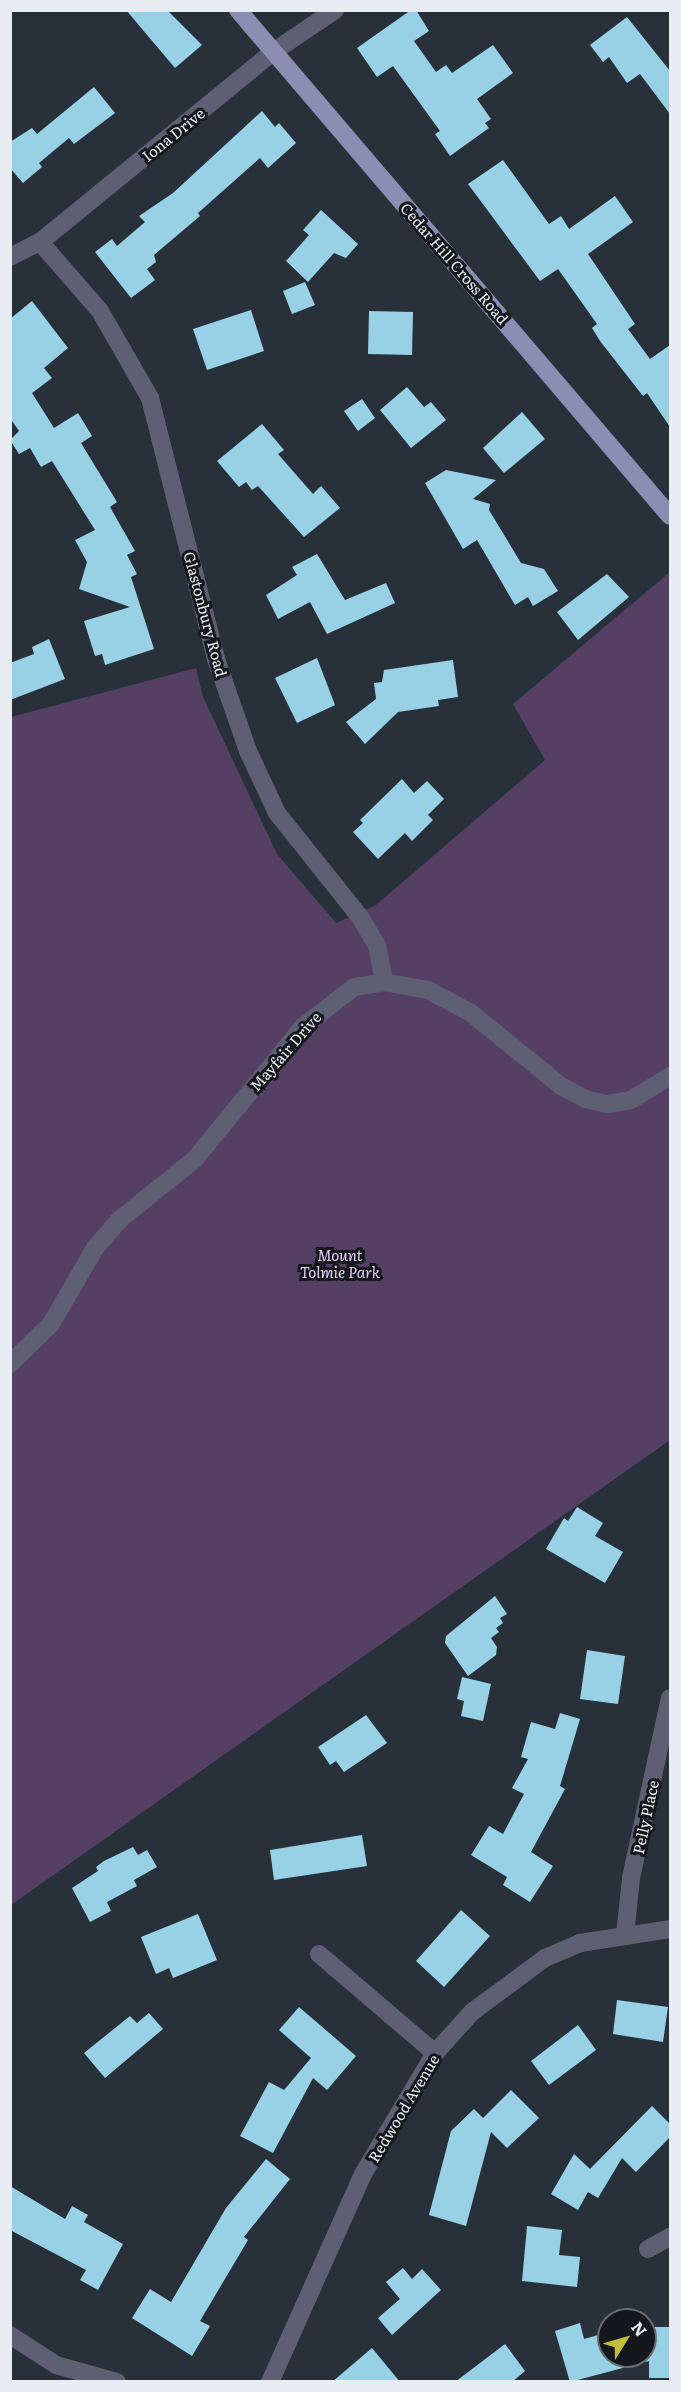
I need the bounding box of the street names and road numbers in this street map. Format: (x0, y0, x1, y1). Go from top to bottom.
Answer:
street label: Iona Drive (138, 103, 208, 165)
street label: Cedar Hill Cross Road (397, 199, 513, 327)
street label: Glastonbury Road (181, 550, 231, 678)
street label: Mayfair Drive (246, 1008, 324, 1094)
street label: Pelly Place (628, 1778, 662, 1856)
street label: Redwood Avenue (364, 2051, 442, 2165)

